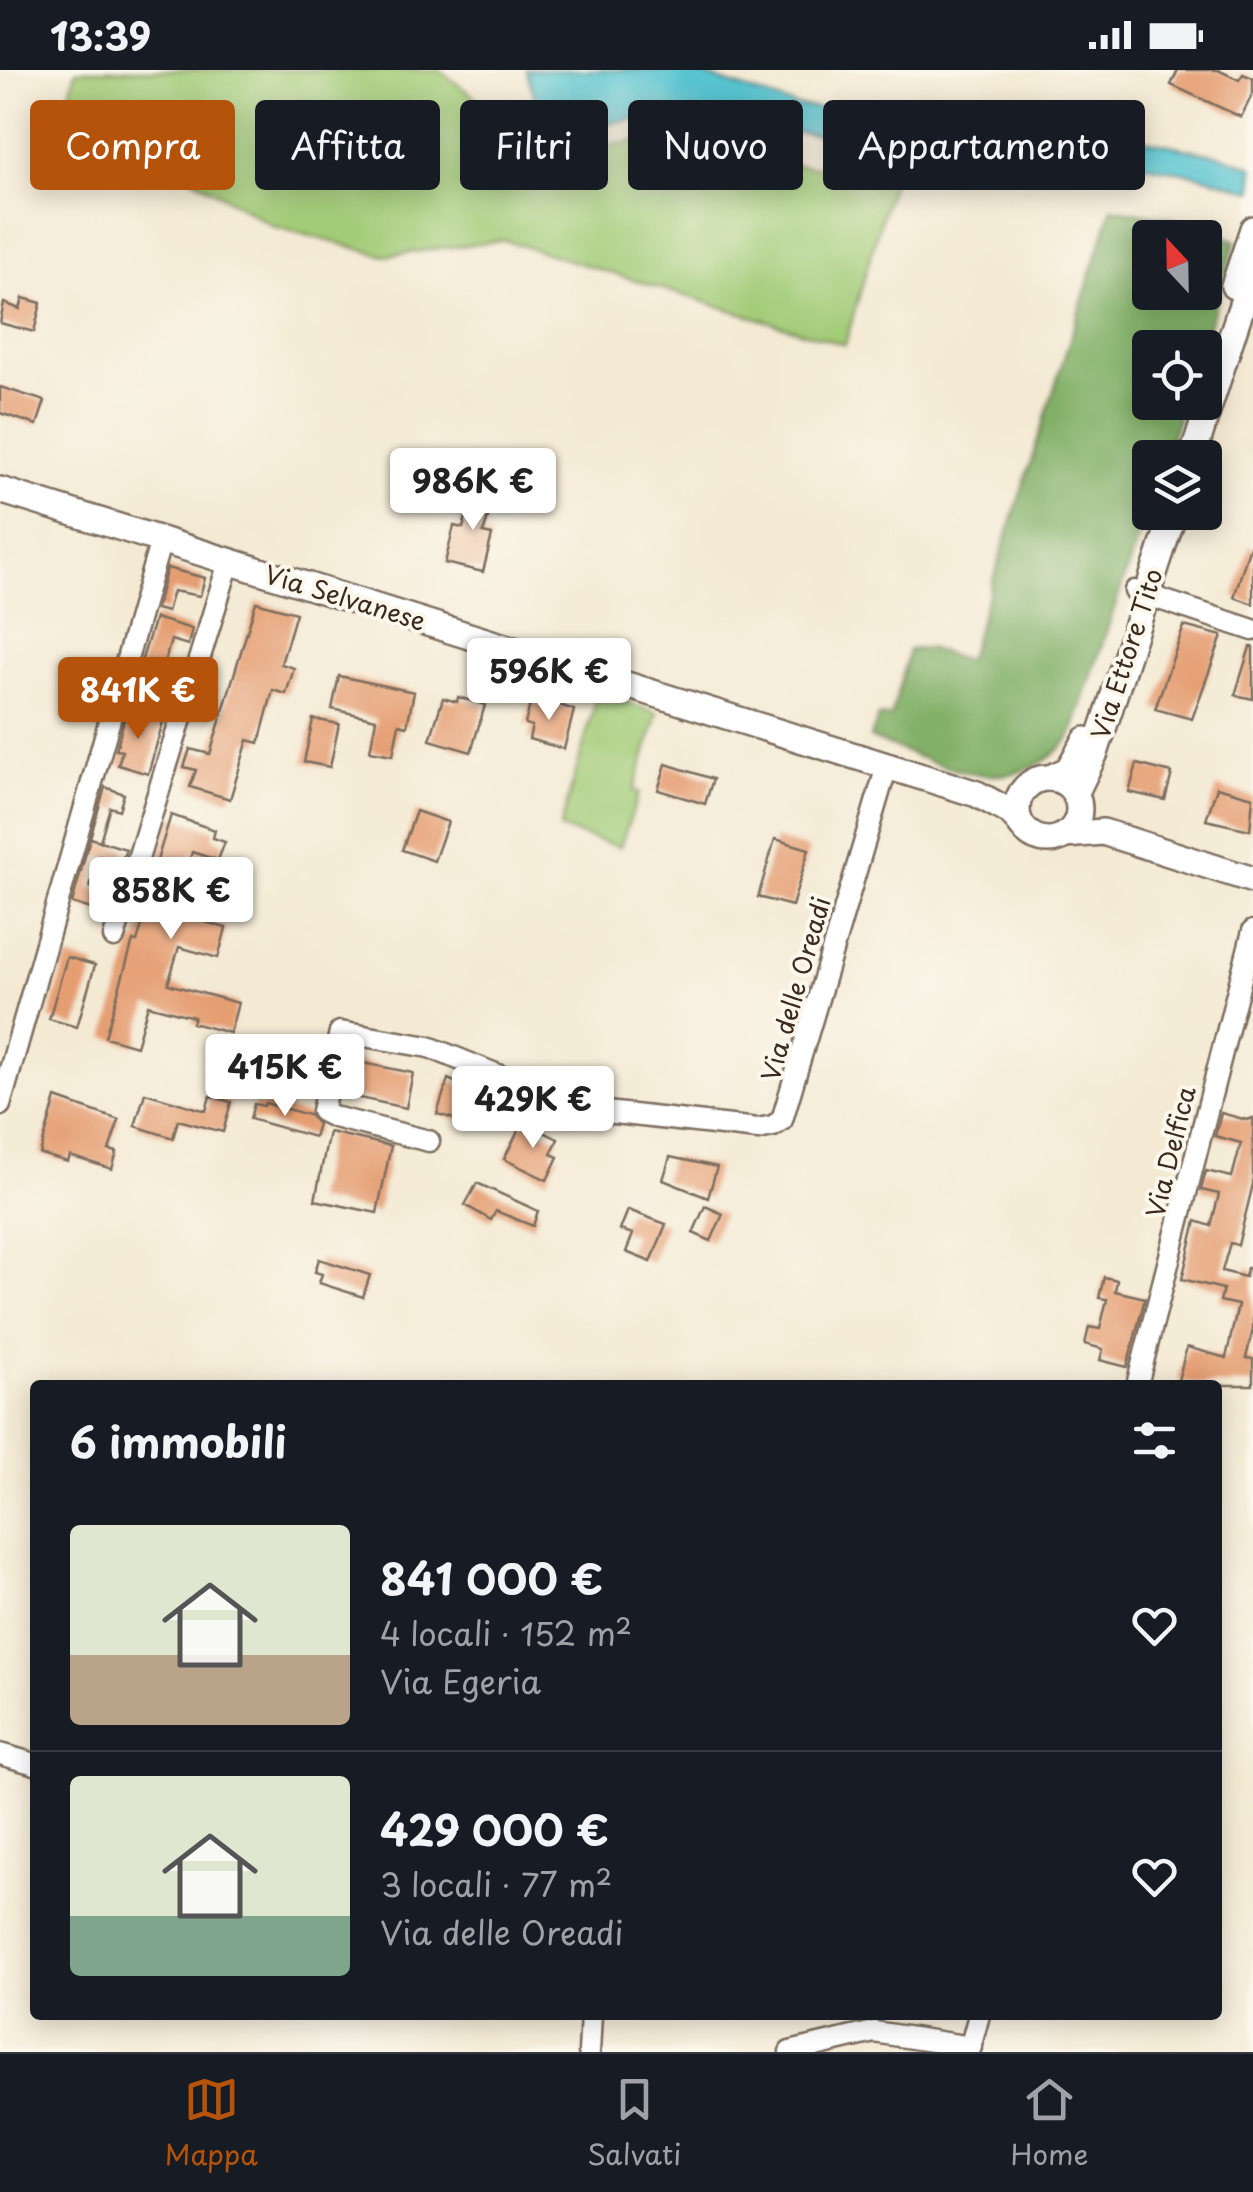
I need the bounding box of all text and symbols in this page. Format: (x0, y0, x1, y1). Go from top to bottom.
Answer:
text: 13:39 (50, 7, 151, 64)
chip: Compra (30, 100, 235, 190)
chip: Affitta (255, 100, 440, 190)
chip: Filtri (460, 100, 608, 190)
chip: Nuovo (628, 100, 803, 190)
chip: Appartamento (823, 100, 1145, 190)
north arrow (1132, 220, 1222, 310)
map controls (1132, 220, 1222, 530)
button: locate (1132, 330, 1222, 420)
button: layers (1132, 440, 1222, 530)
pin: 986K € (392, 448, 554, 533)
text: 986K € (412, 456, 534, 504)
street label: Via Selvanese (260, 555, 430, 640)
street label: Via Ettore Tito (1081, 563, 1172, 744)
pin: 596K € (468, 638, 630, 723)
text: 596K € (489, 646, 609, 694)
pin: 841K € (57, 657, 219, 742)
text: 841K € (80, 665, 196, 713)
pin: 858K € (90, 857, 252, 942)
text: 858K € (111, 865, 231, 913)
street label: Via delle Oreadi (751, 892, 840, 1085)
pin: 415K € (204, 1034, 366, 1119)
text: 415K € (227, 1042, 343, 1090)
pin: 429K € (452, 1066, 614, 1151)
text: 429K € (474, 1074, 592, 1122)
street label: Via Delfica (1135, 1082, 1205, 1221)
text: 6 immobili (70, 1409, 286, 1472)
icon: filters (1127, 1413, 1182, 1468)
text: 841 000 € (380, 1546, 603, 1609)
icon: home (150, 1565, 270, 1685)
icon: heart (1127, 1598, 1182, 1653)
text: 4 locali · 152 m² (380, 1609, 632, 1657)
text: Via Egeria (380, 1657, 541, 1705)
text: 429 000 € (380, 1797, 609, 1860)
icon: home (150, 1816, 270, 1936)
icon: heart (1127, 1849, 1182, 1904)
text: 3 locali · 77 m² (380, 1860, 612, 1908)
text: Via delle Oreadi (380, 1908, 624, 1956)
tab: Mappa (165, 2072, 258, 2175)
tab: Salvati (587, 2072, 681, 2175)
tab: Home (1011, 2072, 1088, 2175)

